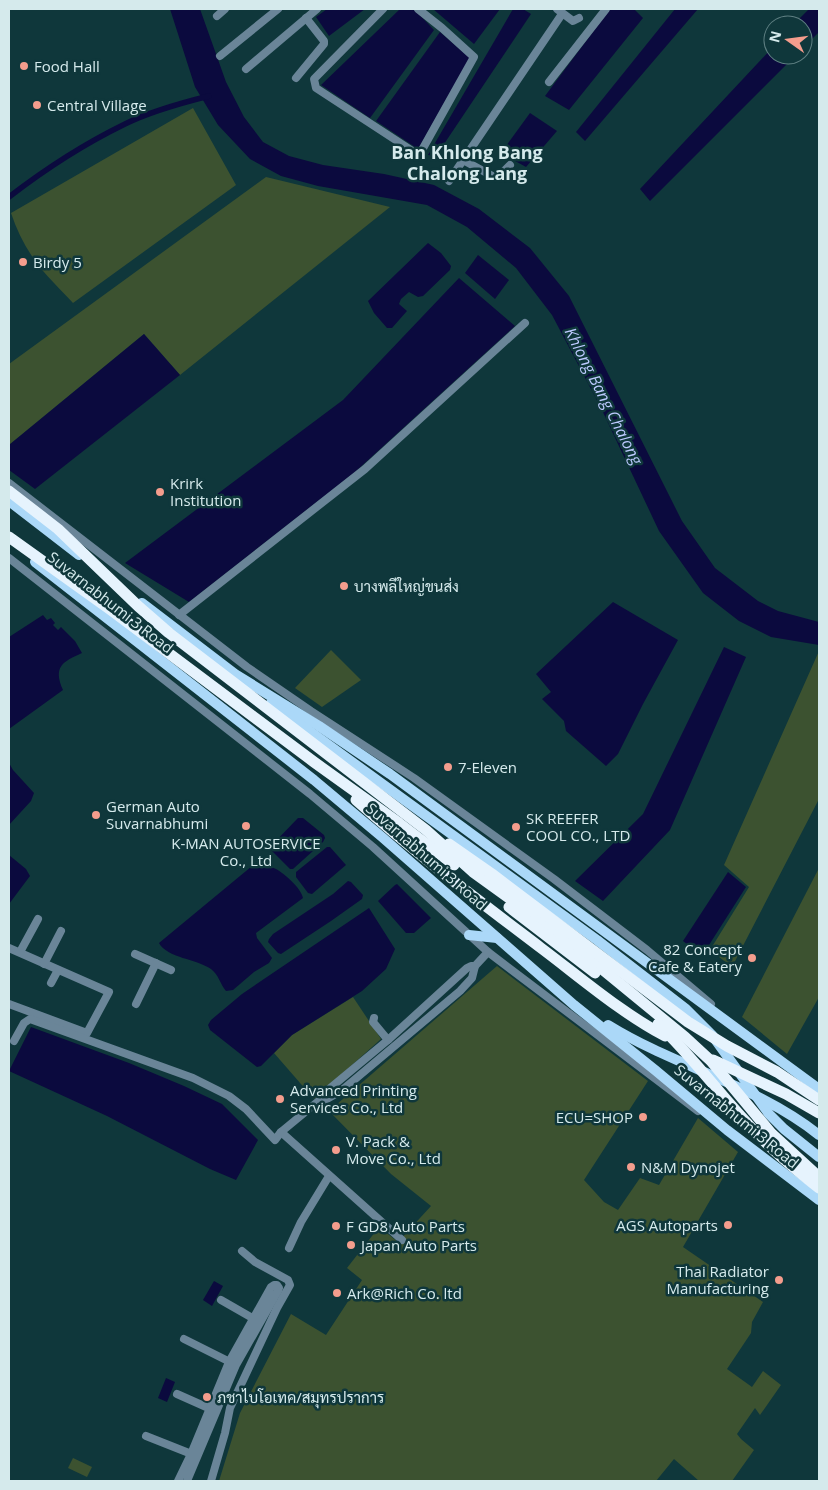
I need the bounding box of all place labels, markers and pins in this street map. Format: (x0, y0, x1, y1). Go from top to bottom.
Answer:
place label: Food Hall (34, 56, 100, 76)
marker: Food Hall (18, 60, 30, 72)
place label: Central Village (47, 95, 147, 115)
marker: Central Village (31, 99, 43, 111)
place label: Birdy 5 (33, 252, 82, 272)
marker: Birdy 5 (17, 256, 29, 268)
place label: Krirk Institution (170, 473, 242, 510)
marker: Krirk Institution (154, 486, 166, 498)
place label: บางพลีใหญ่ขนส่ง (354, 576, 459, 596)
marker: บางพลีใหญ่ขนส่ง (338, 580, 350, 592)
place label: 7-Eleven (458, 757, 517, 777)
marker: 7-Eleven (442, 761, 454, 773)
place label: German Auto Suvarnabhumi (106, 796, 208, 833)
place label: SK REEFER COOL CO., LTD (526, 808, 630, 845)
marker: German Auto Suvarnabhumi (90, 809, 102, 821)
marker: K-MAN AUTOSERVICE Co., Ltd (240, 820, 252, 832)
marker: SK REEFER COOL CO., LTD (510, 821, 522, 833)
place label: K-MAN AUTOSERVICE Co., Ltd (171, 833, 321, 870)
place label: 82 Concept Cafe & Eatery (648, 939, 742, 976)
marker: 82 Concept Cafe & Eatery (746, 952, 758, 964)
place label: Advanced Printing Services Co., Ltd (290, 1080, 417, 1117)
marker: Advanced Printing Services Co., Ltd (274, 1093, 286, 1105)
place label: ECU=SHOP (556, 1107, 633, 1127)
marker: ECU=SHOP (637, 1111, 649, 1123)
place label: V. Pack & Move Co., Ltd (346, 1131, 441, 1168)
marker: V. Pack & Move Co., Ltd (330, 1144, 342, 1156)
place label: N&M Dynojet (641, 1157, 735, 1177)
marker: N&M Dynojet (625, 1161, 637, 1173)
place label: AGS Autoparts (616, 1215, 718, 1235)
place label: F GD8 Auto Parts (346, 1216, 465, 1236)
marker: AGS Autoparts (722, 1219, 734, 1231)
marker: F GD8 Auto Parts (330, 1220, 342, 1232)
place label: Japan Auto Parts (359, 1235, 477, 1255)
marker: Japan Auto Parts (345, 1239, 357, 1251)
place label: Thai Radiator Manufacturing (666, 1261, 769, 1298)
marker: Thai Radiator Manufacturing (773, 1274, 785, 1286)
place label: Ark@Rich Co. ltd (347, 1283, 462, 1303)
marker: Ark@Rich Co. ltd (331, 1287, 343, 1299)
place label: ภชาไบโอเทค/สมุทรปราการ (217, 1387, 384, 1409)
marker: ภชาไบโอเทค/สมุทรปราการ (201, 1391, 213, 1403)

